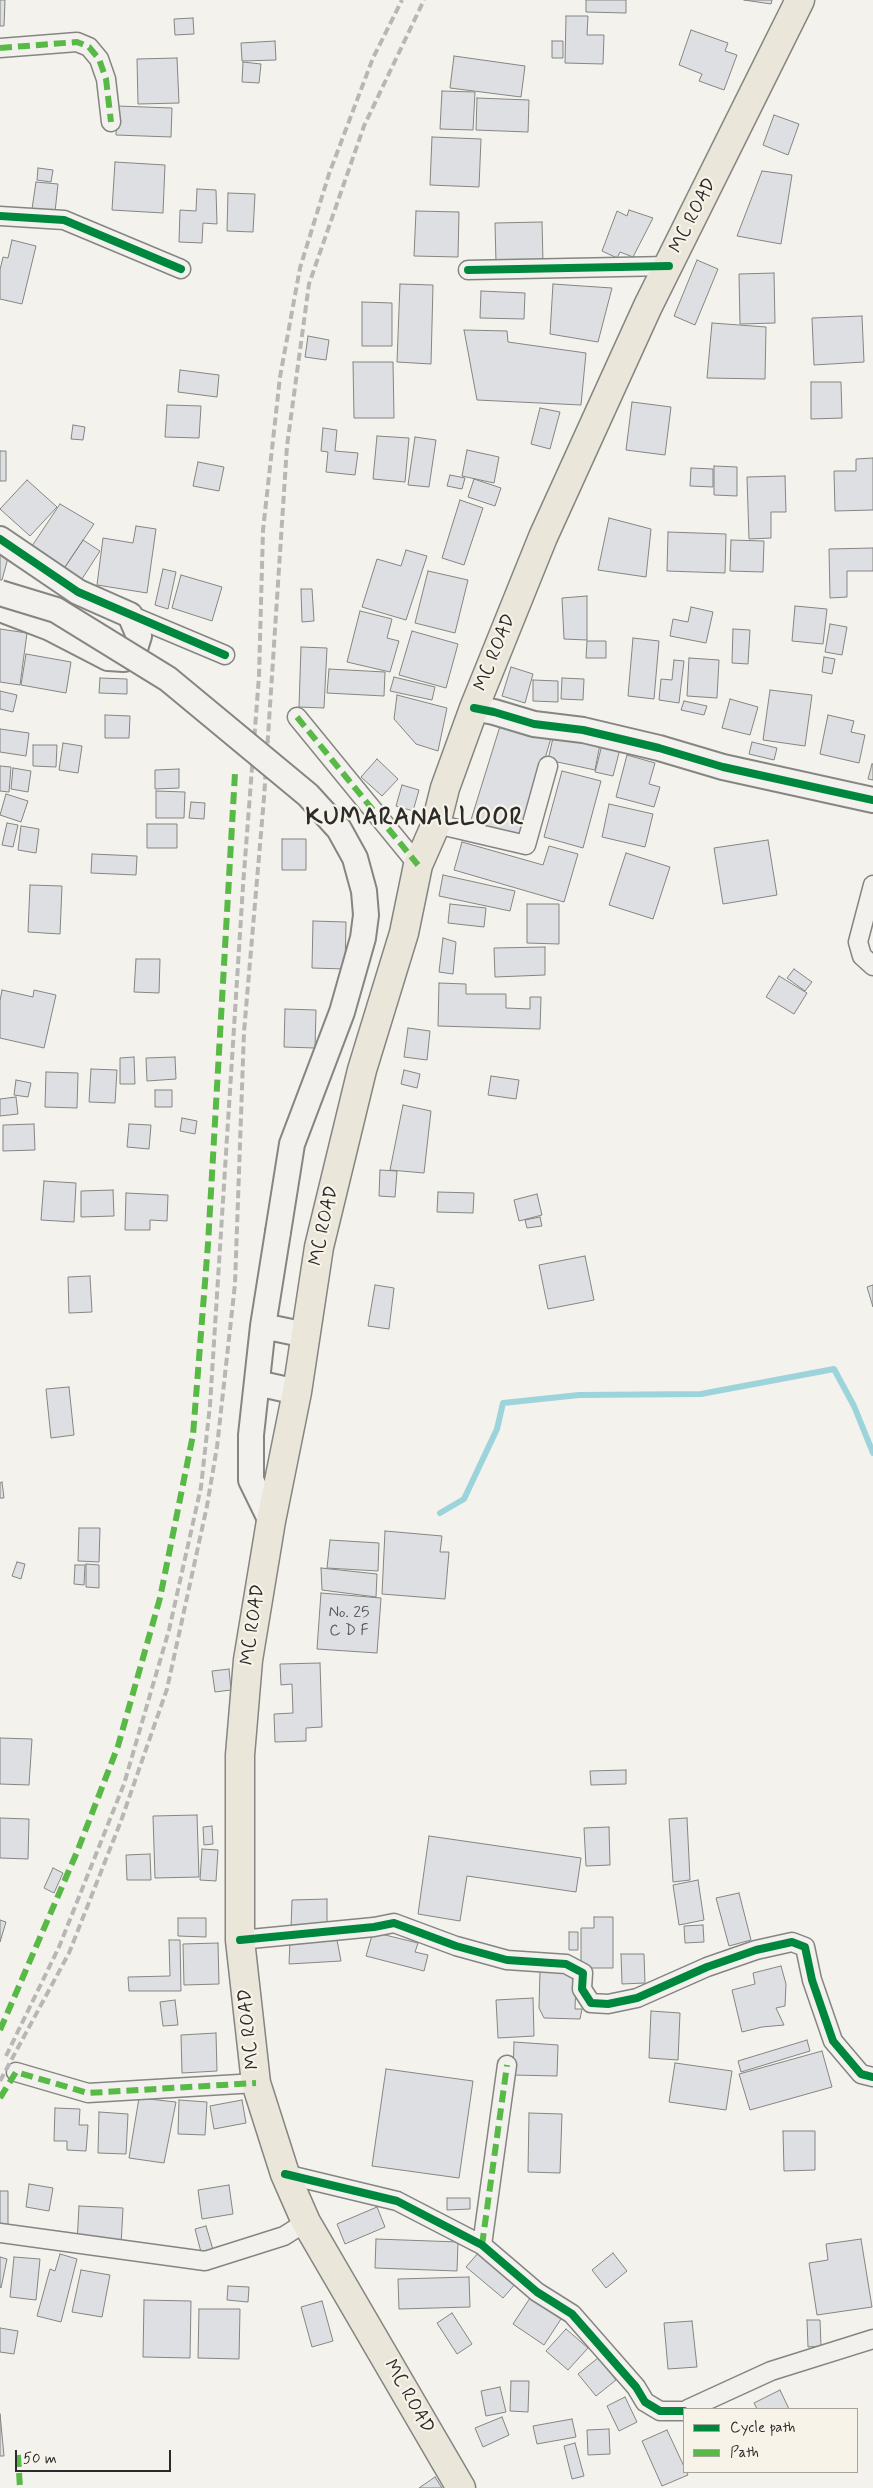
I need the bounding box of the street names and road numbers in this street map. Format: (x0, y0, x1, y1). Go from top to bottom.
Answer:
street label: MC ROAD (665, 175, 723, 257)
street label: MC ROAD (470, 611, 522, 695)
street label: MC ROAD (305, 1184, 345, 1268)
street label: MC ROAD (237, 1583, 271, 1667)
street label: MC ROAD (234, 1987, 266, 2071)
street label: MC ROAD (378, 2356, 438, 2438)

